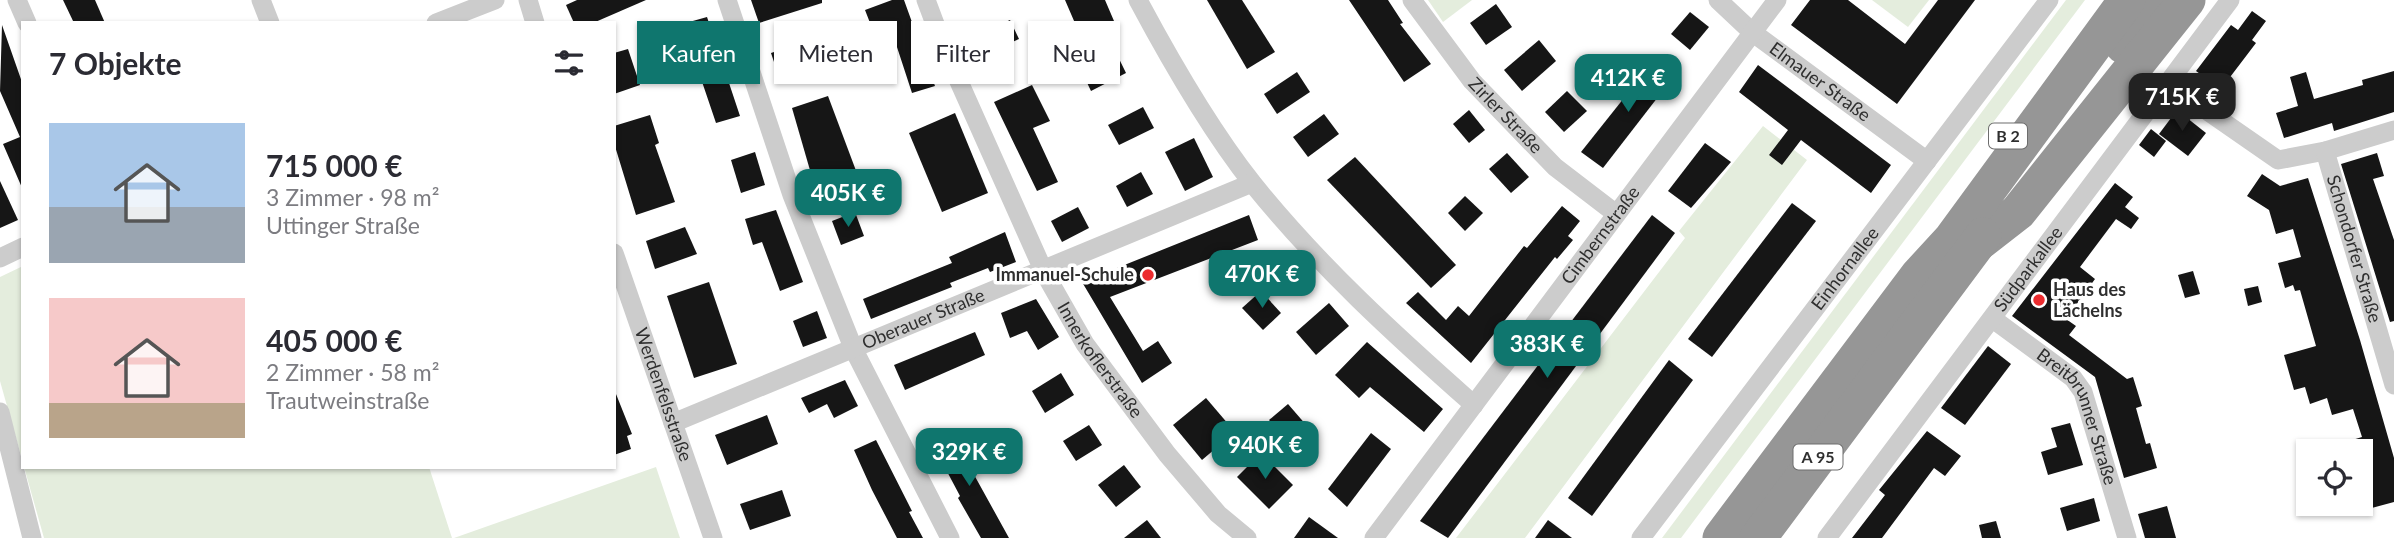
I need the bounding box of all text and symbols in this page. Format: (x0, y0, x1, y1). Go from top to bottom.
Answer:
chip: Kaufen (637, 21, 760, 84)
chip: Mieten (774, 21, 897, 84)
chip: Filter (911, 21, 1014, 84)
chip: Neu (1028, 21, 1120, 84)
street label: Elmauer Straße (1766, 37, 1875, 126)
icon: filters (550, 44, 588, 82)
text: 7 Objekte (49, 45, 181, 81)
pin: 412K € (1571, 54, 1685, 114)
text: 412K € (1591, 63, 1665, 91)
street label: Zirler Straße (1464, 72, 1548, 158)
pin: 715K € (2125, 74, 2239, 133)
text: 715K € (2145, 82, 2219, 110)
road number: B 2 (1989, 124, 2027, 148)
text: 715 000 € (266, 147, 402, 183)
icon: home (105, 151, 189, 235)
pin: 405K € (791, 170, 905, 229)
street label: Schondorfer Straße (2323, 172, 2387, 325)
text: 405K € (811, 178, 885, 206)
street label: Cimbernstraße (1556, 181, 1644, 288)
text: 3 Zimmer · 98 m² (266, 183, 439, 211)
text: Uttinger Straße (266, 211, 420, 239)
street label: Südparkallee (1989, 221, 2067, 315)
street label: Einhornallee (1806, 222, 1883, 314)
pin: 470K € (1205, 250, 1319, 310)
text: 470K € (1225, 259, 1299, 287)
place label: Immanuel-Schule (995, 263, 1134, 285)
marker: Immanuel-Schule (1140, 267, 1156, 283)
place label: Haus des Lächelns (2053, 278, 2126, 321)
street label: Oberauer Straße (858, 283, 988, 354)
marker: Haus des Lächelns (2031, 292, 2047, 308)
street label: Innerkoflerstraße (1053, 298, 1148, 422)
pin: 383K € (1490, 320, 1604, 380)
text: 405 000 € (266, 322, 402, 358)
street label: Werdenfelsstraße (631, 325, 698, 464)
icon: home (105, 326, 189, 410)
text: 383K € (1510, 329, 1584, 357)
street label: Breitbrunner Straße (2033, 343, 2122, 487)
text: 2 Zimmer · 58 m² (266, 358, 439, 386)
text: Trautweinstraße (266, 386, 429, 414)
pin: 940K € (1208, 421, 1322, 481)
pin: 329K € (912, 428, 1026, 488)
text: 940K € (1228, 430, 1302, 458)
text: 329K € (932, 437, 1006, 465)
map controls (2296, 439, 2373, 516)
button: locate (2296, 439, 2373, 516)
road number: A 95 (1794, 445, 1842, 470)

